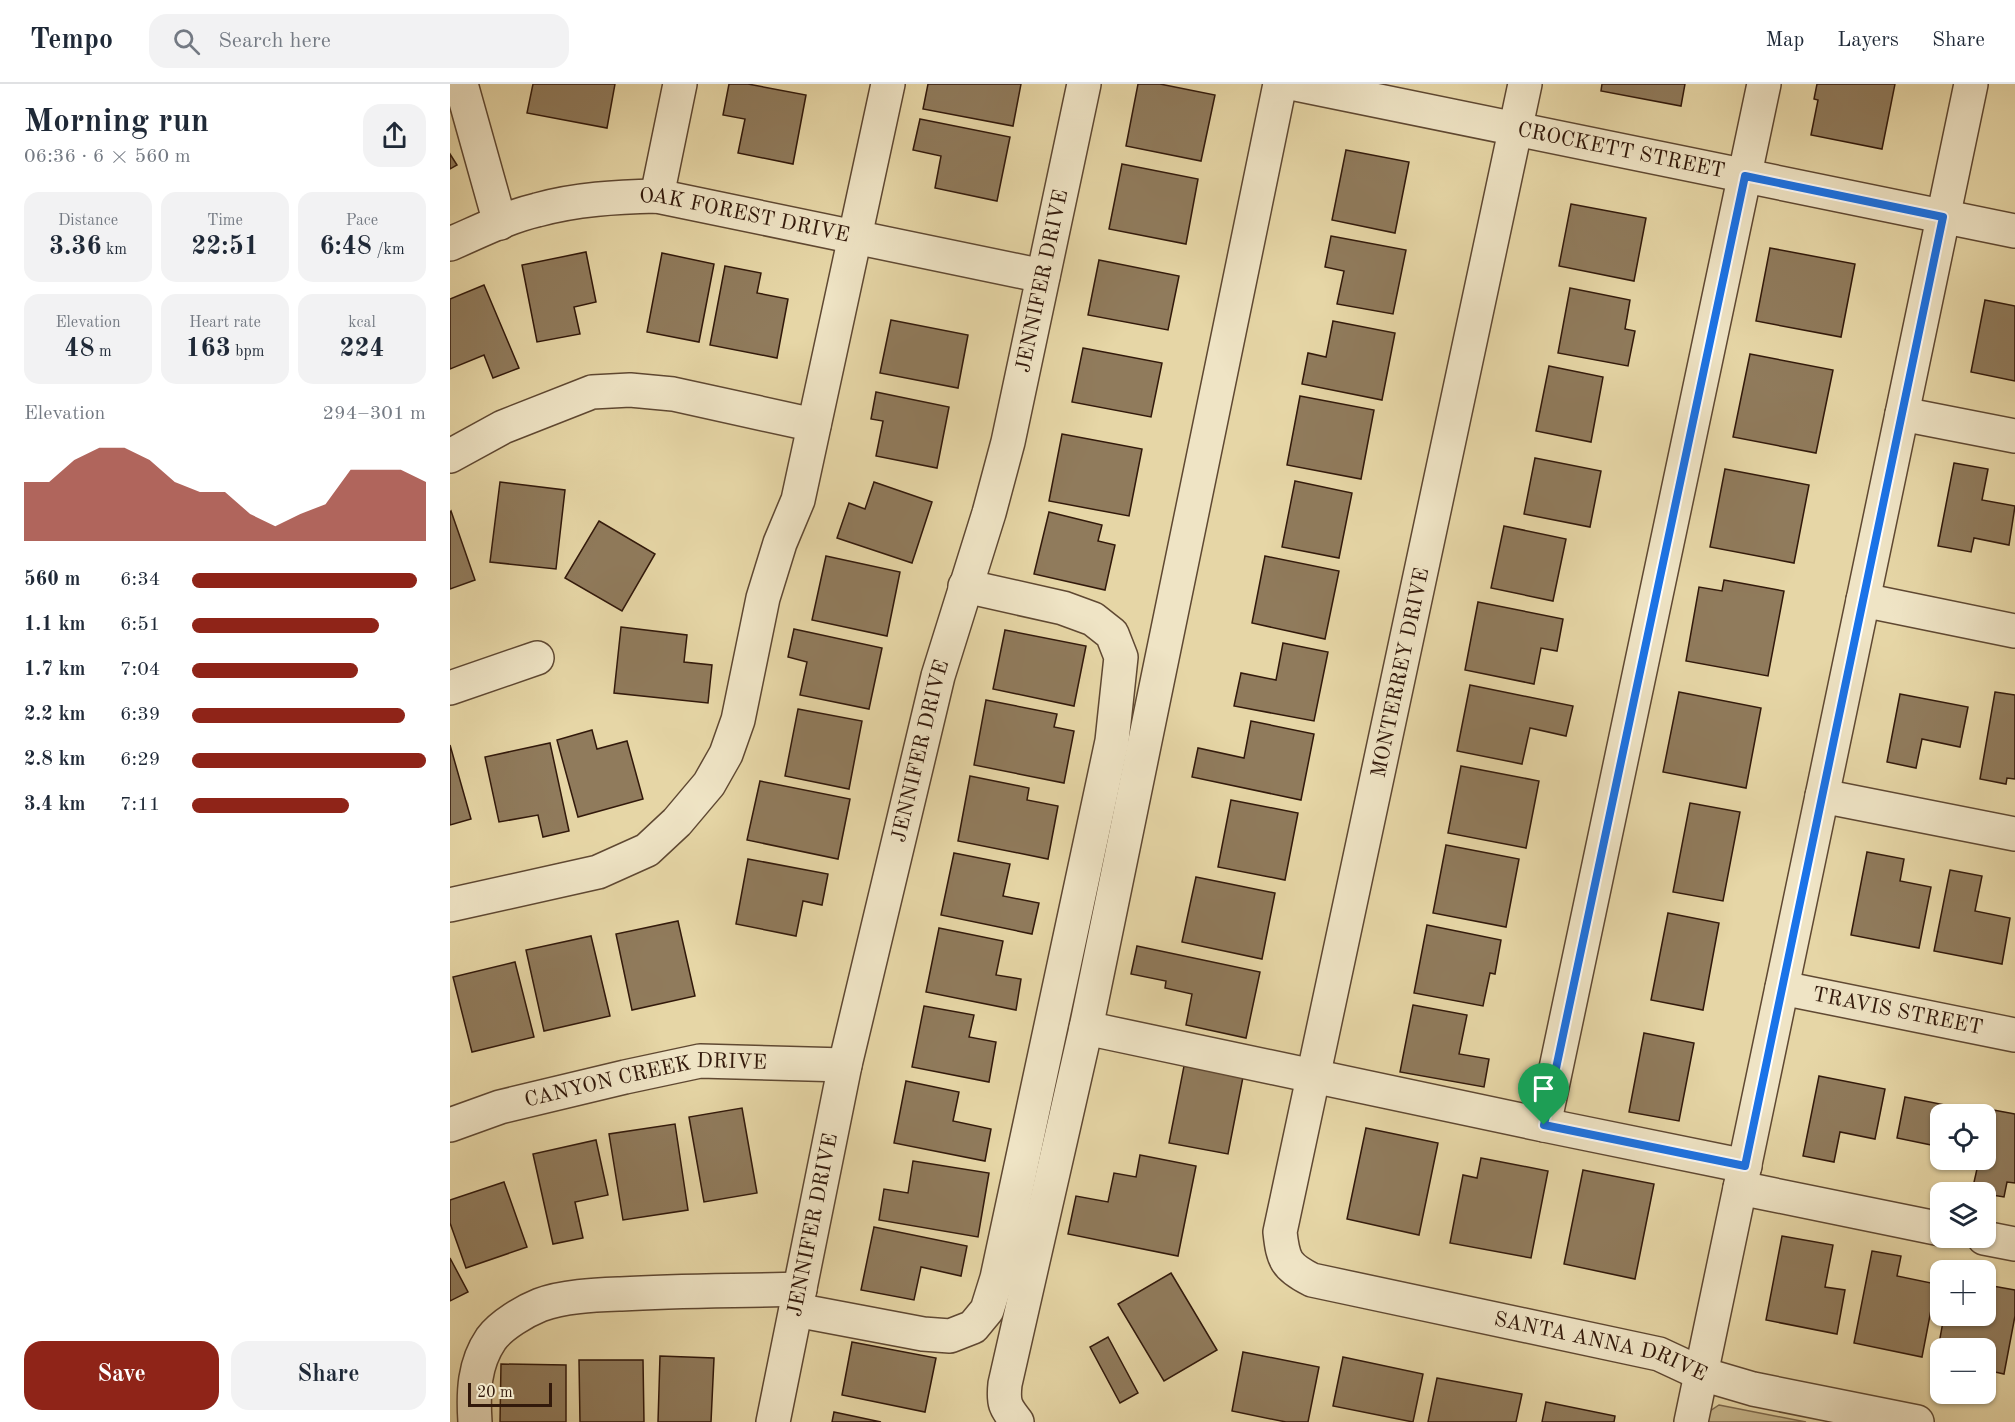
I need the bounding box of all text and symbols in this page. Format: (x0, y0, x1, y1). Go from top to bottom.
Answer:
search box (149, 14, 569, 68)
icon: search (170, 25, 203, 58)
text: Tempo (30, 27, 113, 55)
text: Search here (218, 30, 331, 52)
text: Map (1765, 30, 1804, 51)
text: Layers (1837, 30, 1899, 51)
text: Share (1932, 30, 1985, 51)
button: share (363, 104, 426, 167)
text: Morning run (24, 106, 209, 139)
street label: CROCKETT STREET (1516, 119, 1727, 182)
text: 06:36 · 6 × 560 m (24, 147, 191, 167)
street label: OAK FOREST DRIVE (639, 185, 851, 246)
street label: JENNIFER DRIVE (1013, 188, 1072, 374)
text: Distance (58, 213, 118, 229)
text: Time (207, 213, 243, 229)
text: Pace (346, 213, 378, 229)
text: 3.36 (49, 234, 102, 260)
text: 22:51 (191, 234, 259, 260)
text: 6:48 (319, 234, 372, 260)
text: km (102, 242, 127, 258)
text: /km (372, 242, 405, 258)
text: Elevation (55, 315, 121, 331)
text: Heart rate (189, 315, 261, 331)
text: kcal (348, 315, 376, 331)
text: 48 (64, 336, 94, 362)
text: 163 (186, 336, 231, 362)
text: 224 (339, 336, 385, 362)
text: m (94, 344, 112, 360)
text: bpm (231, 344, 264, 360)
text: Elevation (24, 404, 105, 424)
text: 294–301 m (323, 404, 426, 424)
street label: MONTERREY DRIVE (1368, 566, 1434, 780)
text: 560 m (24, 570, 80, 590)
text: 6:34 (120, 570, 160, 590)
text: 1.1 km (24, 615, 86, 635)
text: 6:51 (120, 615, 160, 635)
street label: JENNIFER DRIVE (888, 657, 953, 844)
text: 1.7 km (24, 660, 86, 680)
text: 7:04 (120, 660, 160, 680)
text: 2.2 km (24, 705, 86, 725)
text: 6:39 (120, 705, 160, 725)
text: 2.8 km (24, 750, 86, 770)
text: 6:29 (120, 750, 160, 770)
text: 3.4 km (24, 795, 86, 815)
text: 7:11 (120, 795, 160, 815)
street label: TRAVIS STREET (1811, 984, 1985, 1039)
street label: CANYON CREEK DRIVE (522, 1050, 767, 1111)
pin (1518, 1063, 1569, 1125)
icon: arrive (1527, 1072, 1560, 1105)
map controls (1930, 1104, 1996, 1404)
button: locate (1930, 1104, 1996, 1170)
street label: JENNIFER DRIVE (784, 1131, 841, 1318)
button: layers (1930, 1182, 1996, 1248)
button: + (1930, 1260, 1996, 1326)
street label: SANTA ANNA DRIVE (1492, 1309, 1710, 1385)
button: − (1930, 1338, 1996, 1404)
button: Save (24, 1341, 219, 1410)
button: Share (231, 1341, 426, 1410)
scale bar (468, 1380, 552, 1408)
text: 20 m (477, 1385, 513, 1401)

